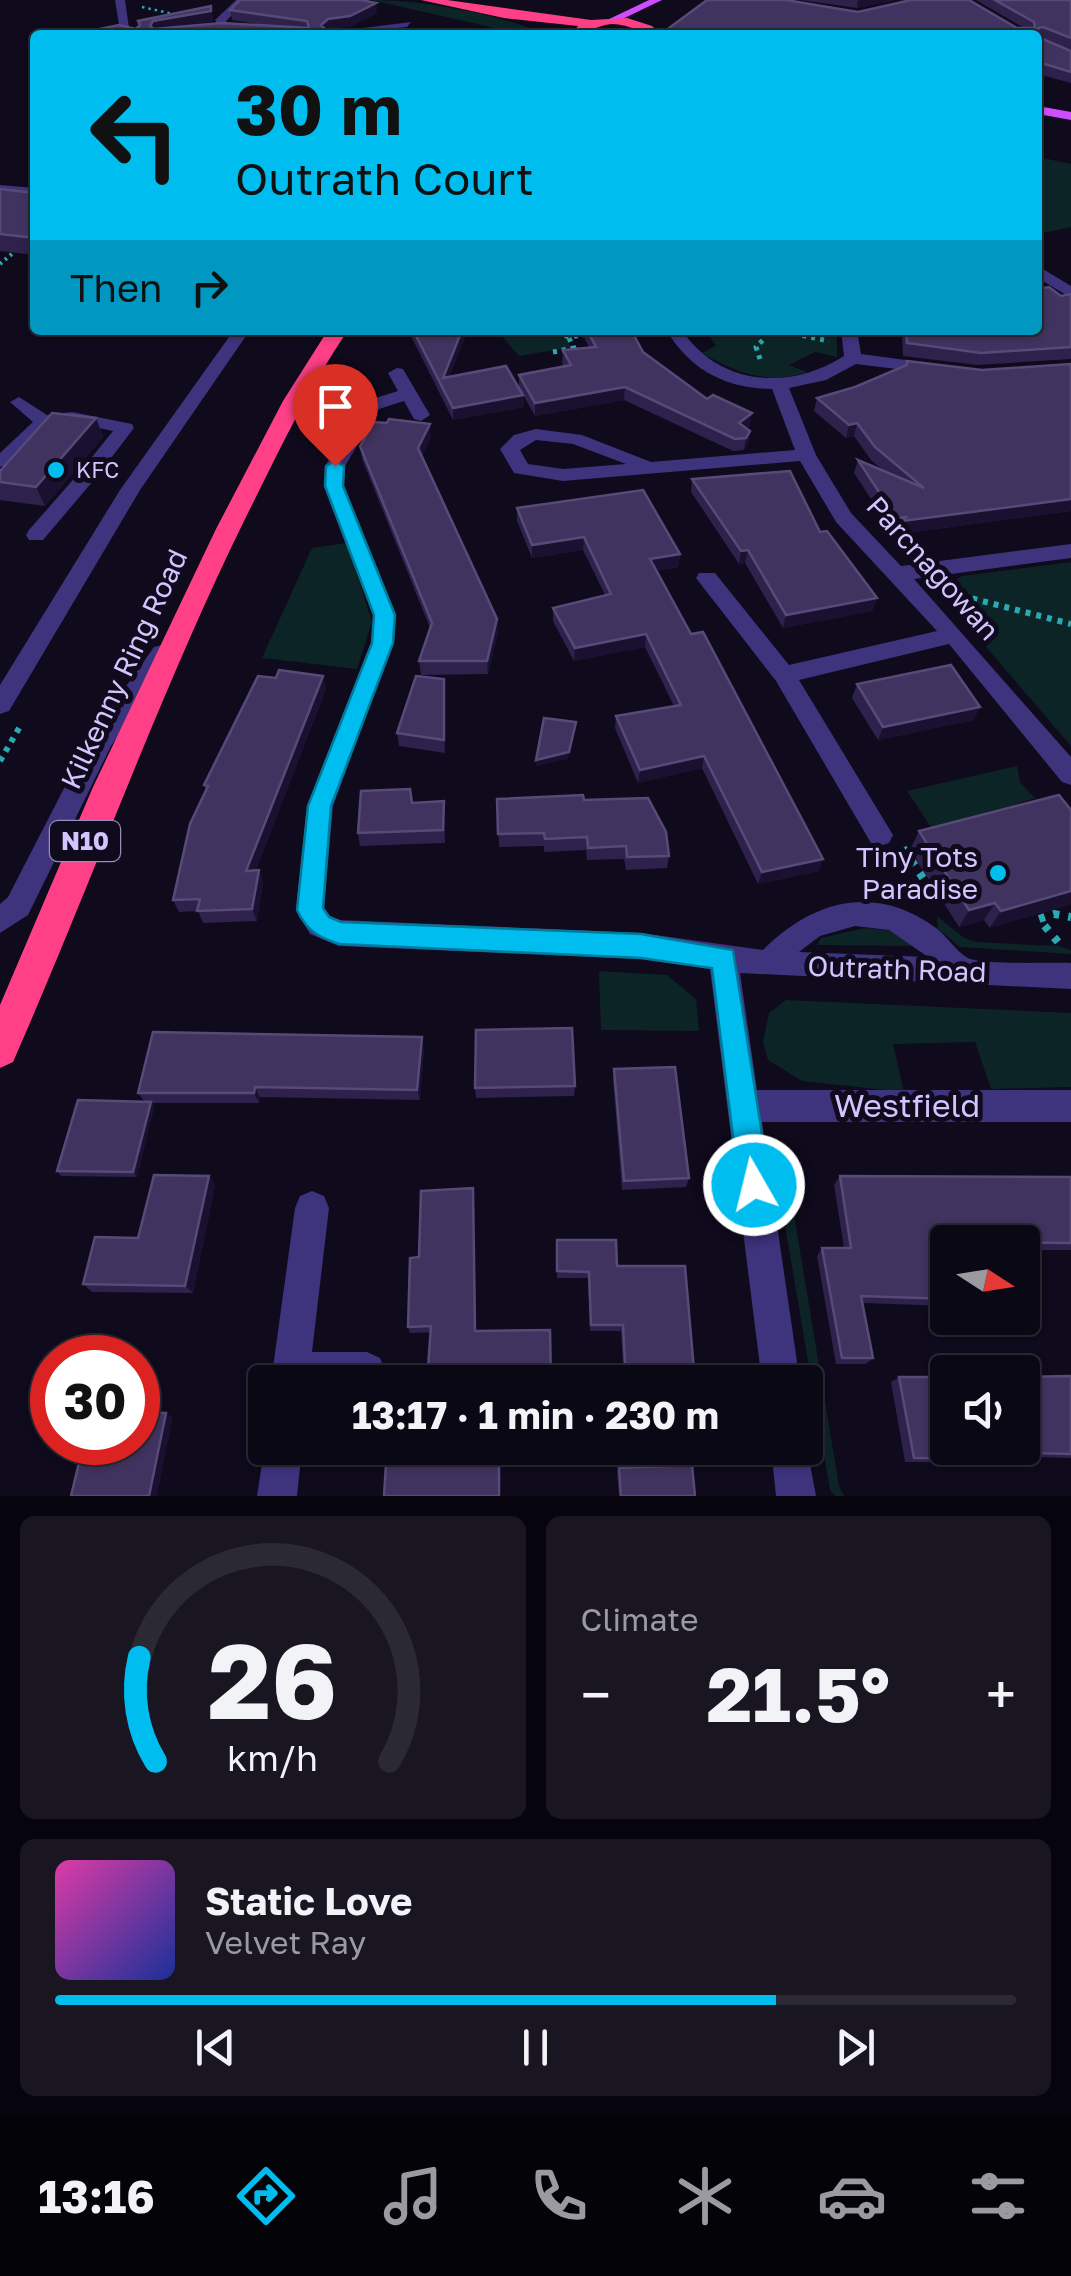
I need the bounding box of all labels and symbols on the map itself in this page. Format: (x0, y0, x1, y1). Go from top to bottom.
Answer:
pin (293, 364, 378, 467)
place label: KFC (76, 456, 119, 483)
marker: KFC (45, 459, 67, 481)
street label: Parcnagowan (860, 489, 1006, 646)
street label: Kilkenny Ring Road (54, 544, 194, 794)
road number: N10 (50, 821, 120, 861)
place label: Tiny Tots Paradise (856, 840, 978, 905)
marker: Tiny Tots Paradise (987, 862, 1009, 884)
street label: Outrath Road (807, 949, 987, 988)
street label: Westfield (834, 1086, 980, 1124)
position arrow (702, 1133, 806, 1237)
north arrow (930, 1225, 1040, 1335)
speed limit sign: 30 (30, 1335, 160, 1465)

